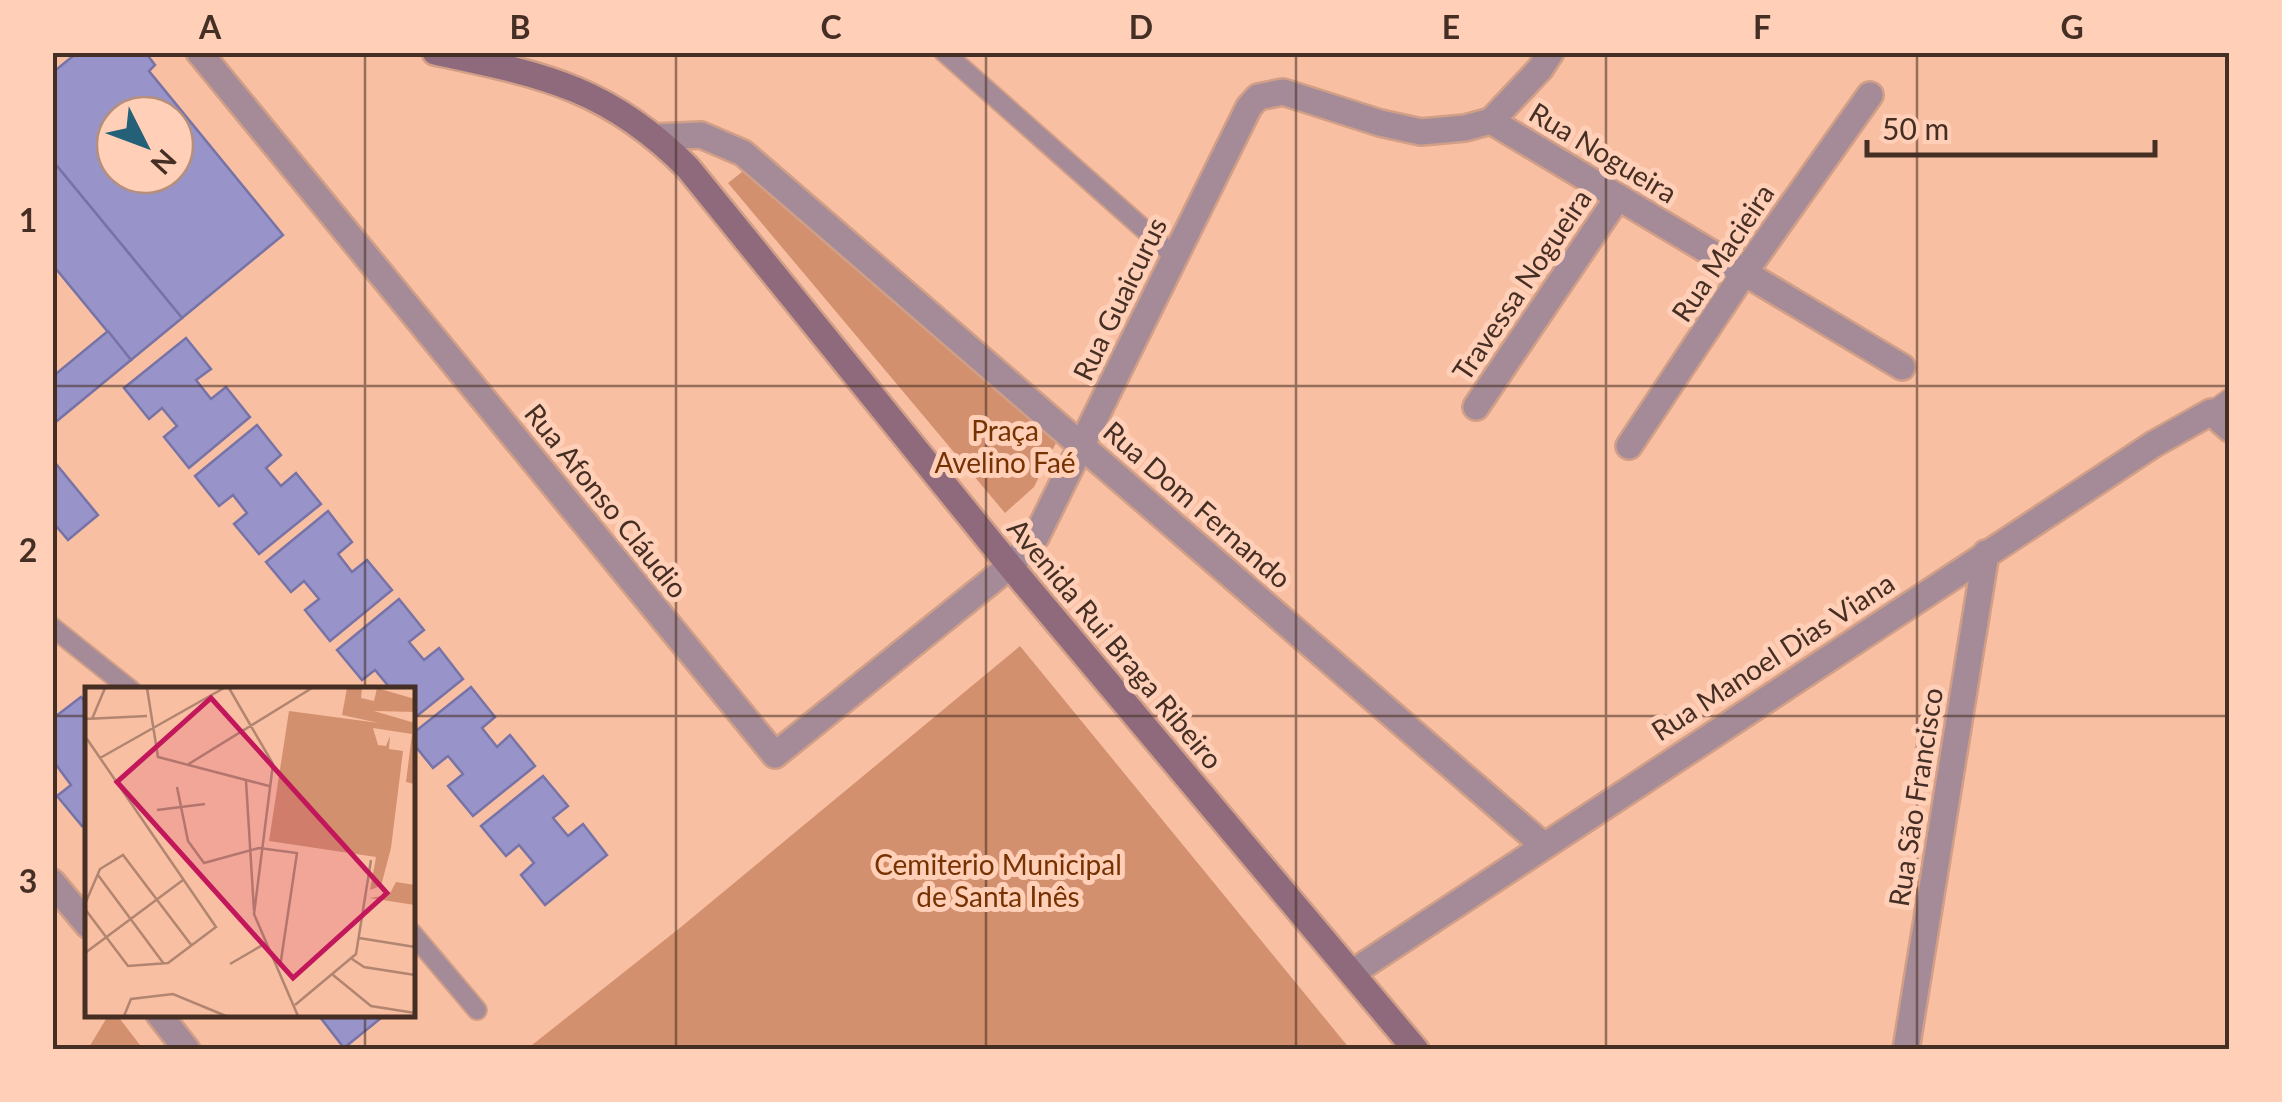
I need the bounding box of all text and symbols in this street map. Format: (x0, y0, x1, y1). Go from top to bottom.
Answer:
text: A (198, 7, 222, 46)
text: B (509, 7, 531, 46)
text: C (820, 7, 842, 46)
text: D (1129, 7, 1153, 46)
text: E (1442, 7, 1460, 46)
text: F (1753, 7, 1771, 46)
text: G (2060, 7, 2084, 46)
north arrow (95, 95, 195, 195)
street label: Rua Nogueira (1524, 95, 1683, 209)
scale bar (1867, 95, 2154, 157)
text: 50 m (1882, 110, 1949, 146)
text: N (144, 143, 184, 182)
street label: Rua Macieira (1664, 177, 1781, 328)
street label: Travessa Nogueira (1445, 182, 1598, 387)
text: 1 (19, 200, 37, 239)
street label: Rua Guaicurus (1065, 212, 1173, 386)
street label: Rua Afonso Cláudio (518, 396, 696, 604)
park label: Praça Avelino Faé (934, 413, 1076, 479)
street label: Rua Dom Fernando (1097, 414, 1298, 595)
street label: Avenida Rui Braga Ribeiro (1001, 511, 1230, 775)
text: 2 (19, 530, 37, 569)
street label: Rua Manoel Dias Viana (1645, 565, 1900, 747)
street label: Rua São Francisco (1881, 685, 1949, 909)
inset map (85, 687, 415, 1017)
park label: Cemiterio Municipal de Santa Inês (874, 847, 1122, 913)
text: 3 (19, 861, 37, 900)

